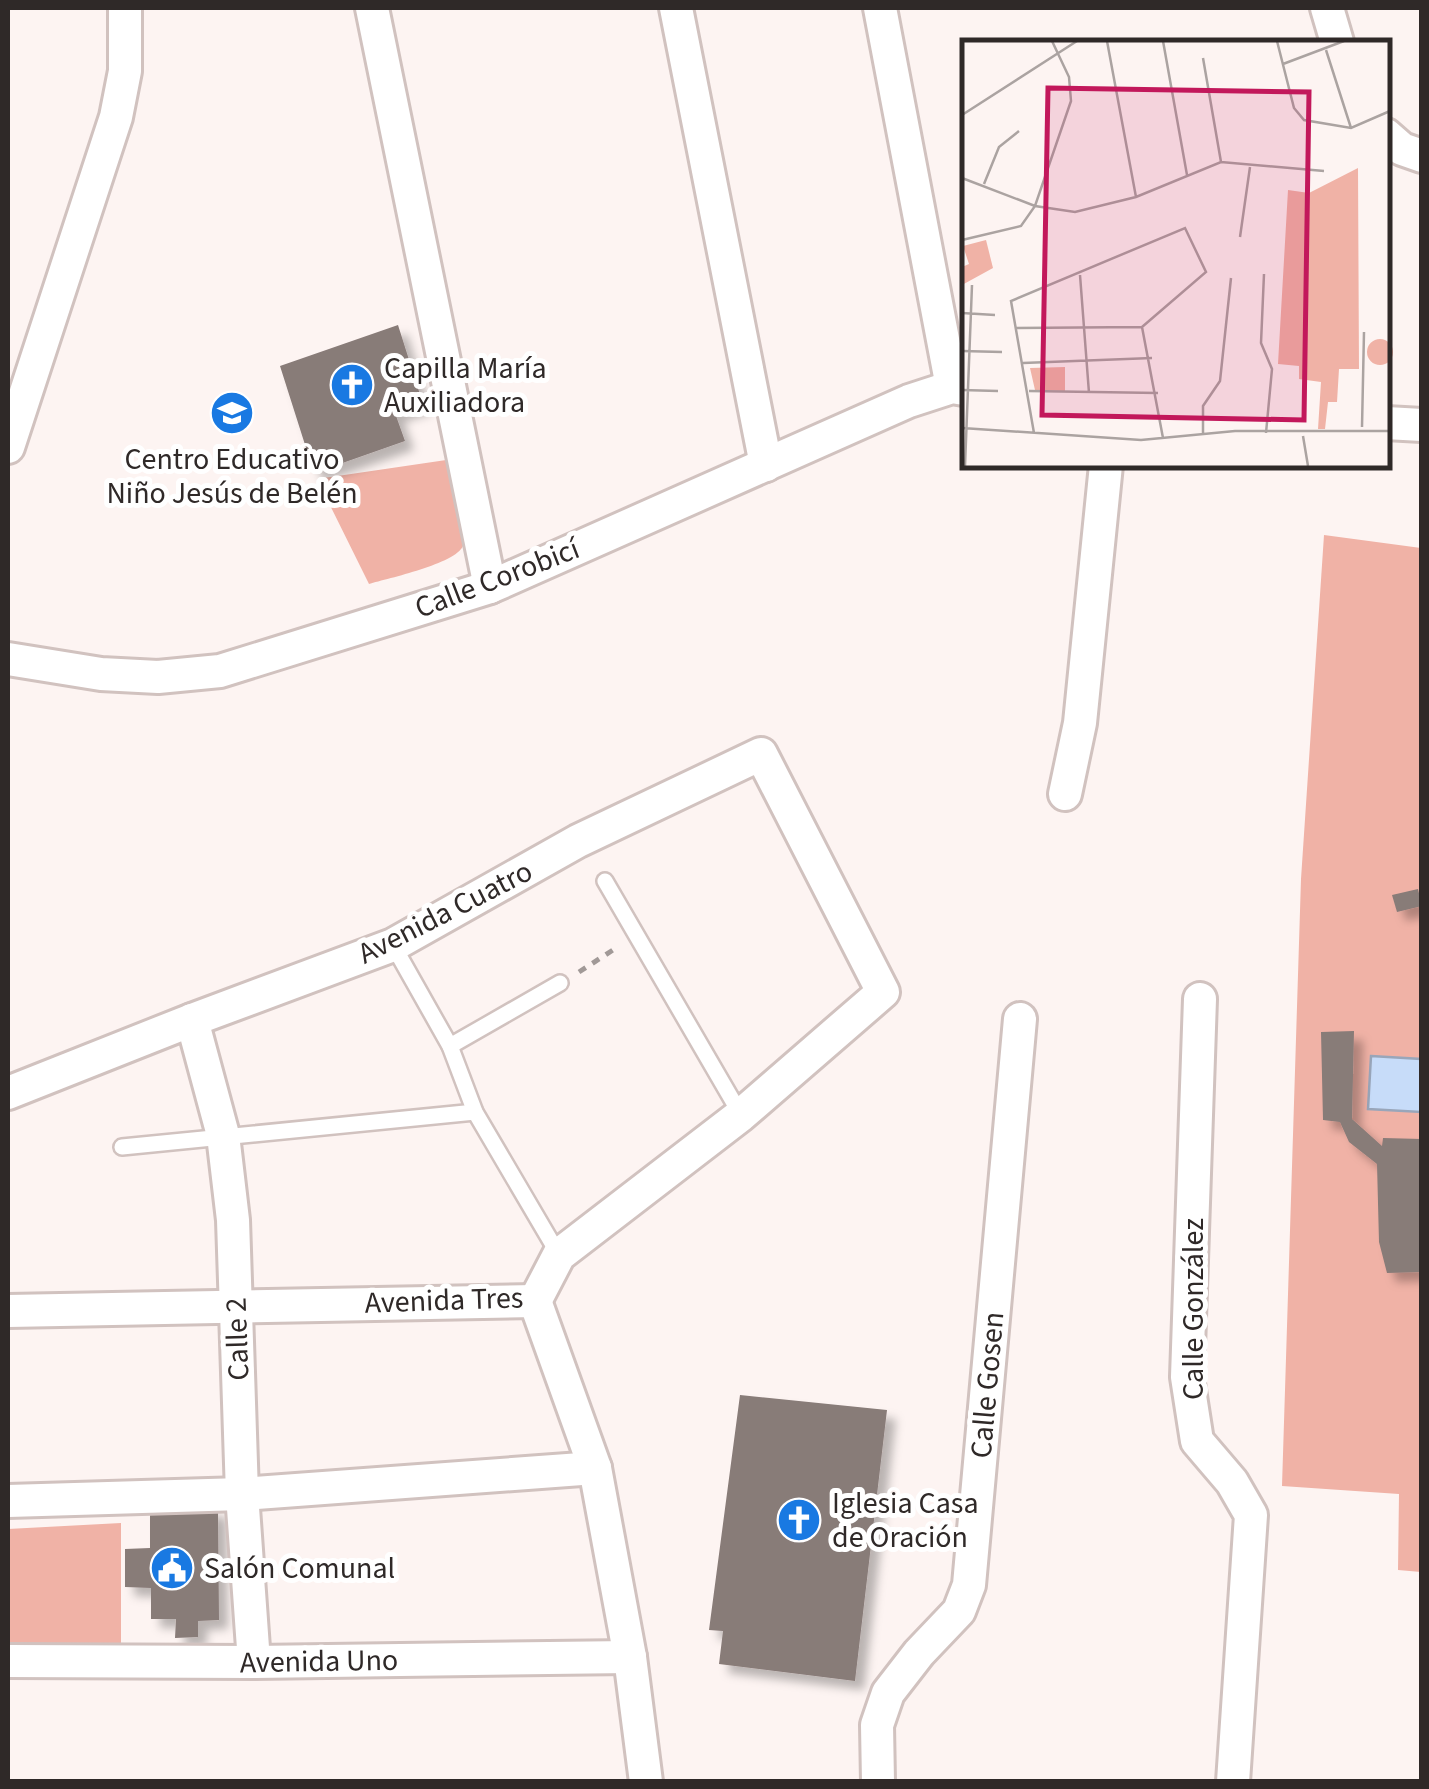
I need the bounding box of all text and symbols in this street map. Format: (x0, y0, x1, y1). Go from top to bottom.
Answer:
inset map (962, 40, 1389, 468)
place label: Capilla María Auxiliadora (384, 347, 547, 424)
church icon: Capilla María Auxiliadora (329, 362, 375, 408)
school or university icon: Centro Educativo Niño Jesús de Belén (209, 390, 255, 436)
place label: Centro Educativo Niño Jesús de Belén (106, 438, 358, 515)
street label: Calle Corobicí (409, 527, 587, 630)
street label: Avenida Cuatro (350, 850, 540, 975)
street label: Calle González (1172, 1218, 1215, 1400)
street label: Avenida Tres (364, 1276, 524, 1325)
street label: Calle 2 (215, 1297, 260, 1381)
street label: Calle Gosen (960, 1310, 1015, 1460)
place label: Iglesia Casa de Oración (832, 1482, 979, 1559)
church icon: Iglesia Casa de Oración (776, 1497, 822, 1543)
public building icon: Salón Comunal (149, 1545, 195, 1591)
place label: Salón Comunal (204, 1547, 395, 1590)
street label: Avenida Uno (239, 1639, 399, 1684)

